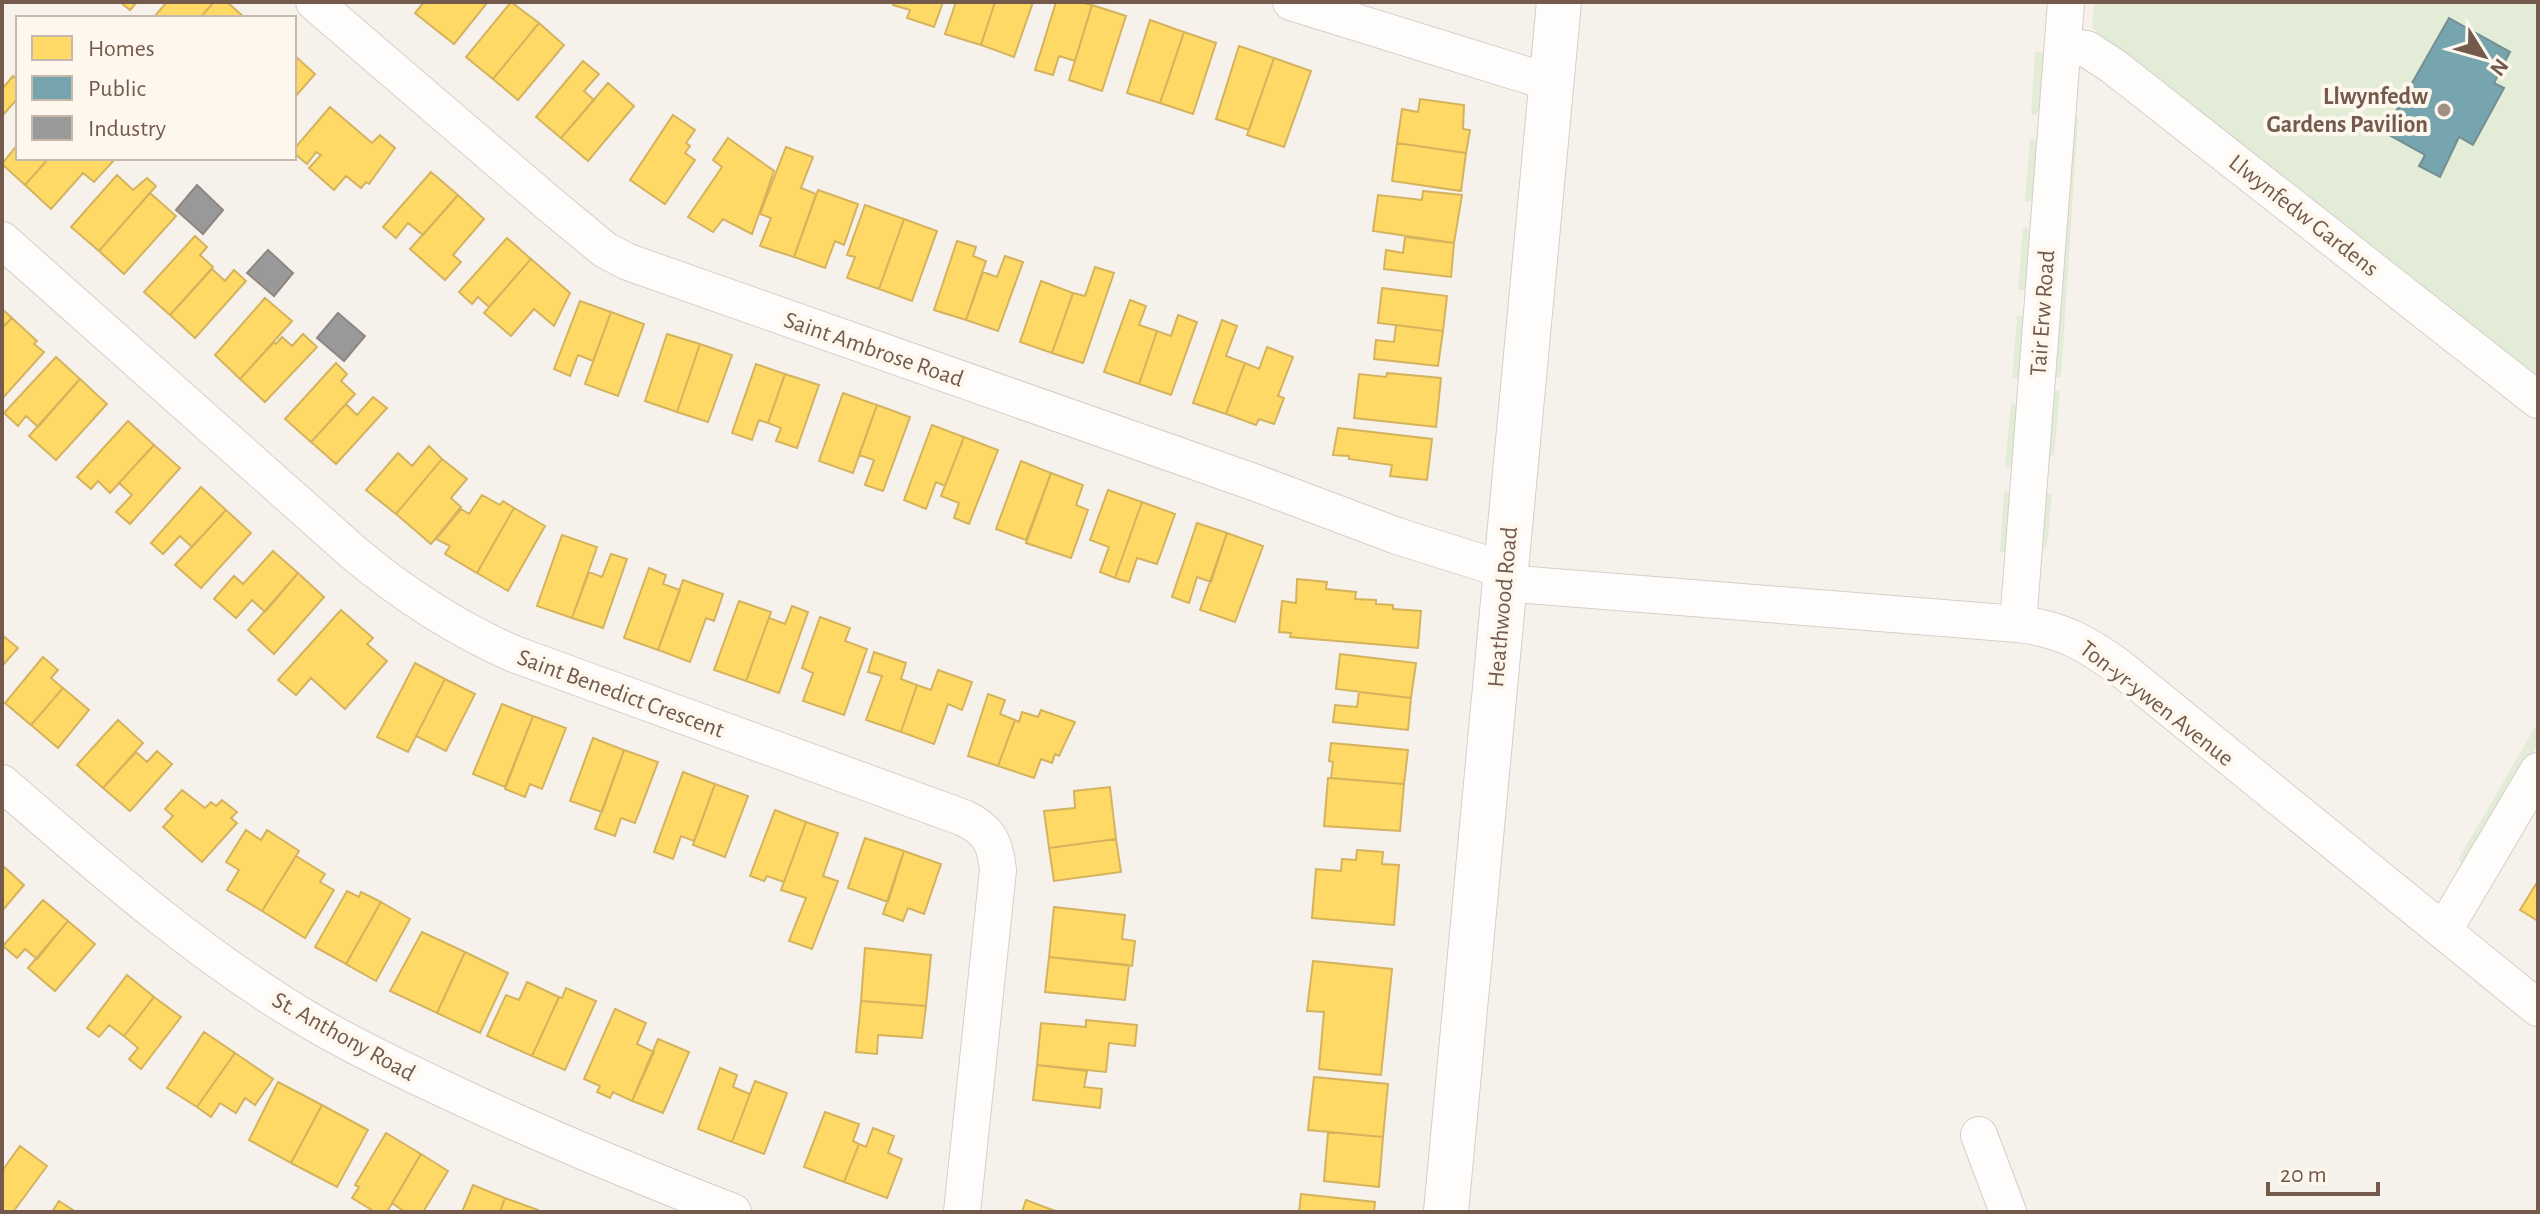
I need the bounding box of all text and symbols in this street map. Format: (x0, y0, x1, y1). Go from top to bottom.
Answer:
legend (16, 16, 296, 160)
north arrow (2444, 16, 2524, 96)
text: Homes (88, 37, 155, 61)
text: N (2486, 55, 2513, 80)
text: Public (88, 77, 146, 101)
place label: Llwynfedw Gardens Pavilion (2267, 85, 2428, 137)
marker: Llwynfedw Gardens Pavilion (2435, 101, 2453, 119)
text: Industry (88, 117, 166, 141)
street label: Llwynfedw Gardens (2224, 150, 2383, 281)
street label: Tair Erw Road (2027, 249, 2059, 377)
street label: Saint Ambrose Road (781, 308, 966, 392)
street label: Heathwood Road (1484, 526, 1522, 688)
street label: Ton-yr-ywen Avenue (2075, 636, 2238, 771)
street label: Saint Benedict Crescent (514, 645, 728, 743)
street label: St. Anthony Road (268, 988, 419, 1086)
scale bar (2268, 1146, 2378, 1196)
text: 20 m (2280, 1163, 2327, 1187)

